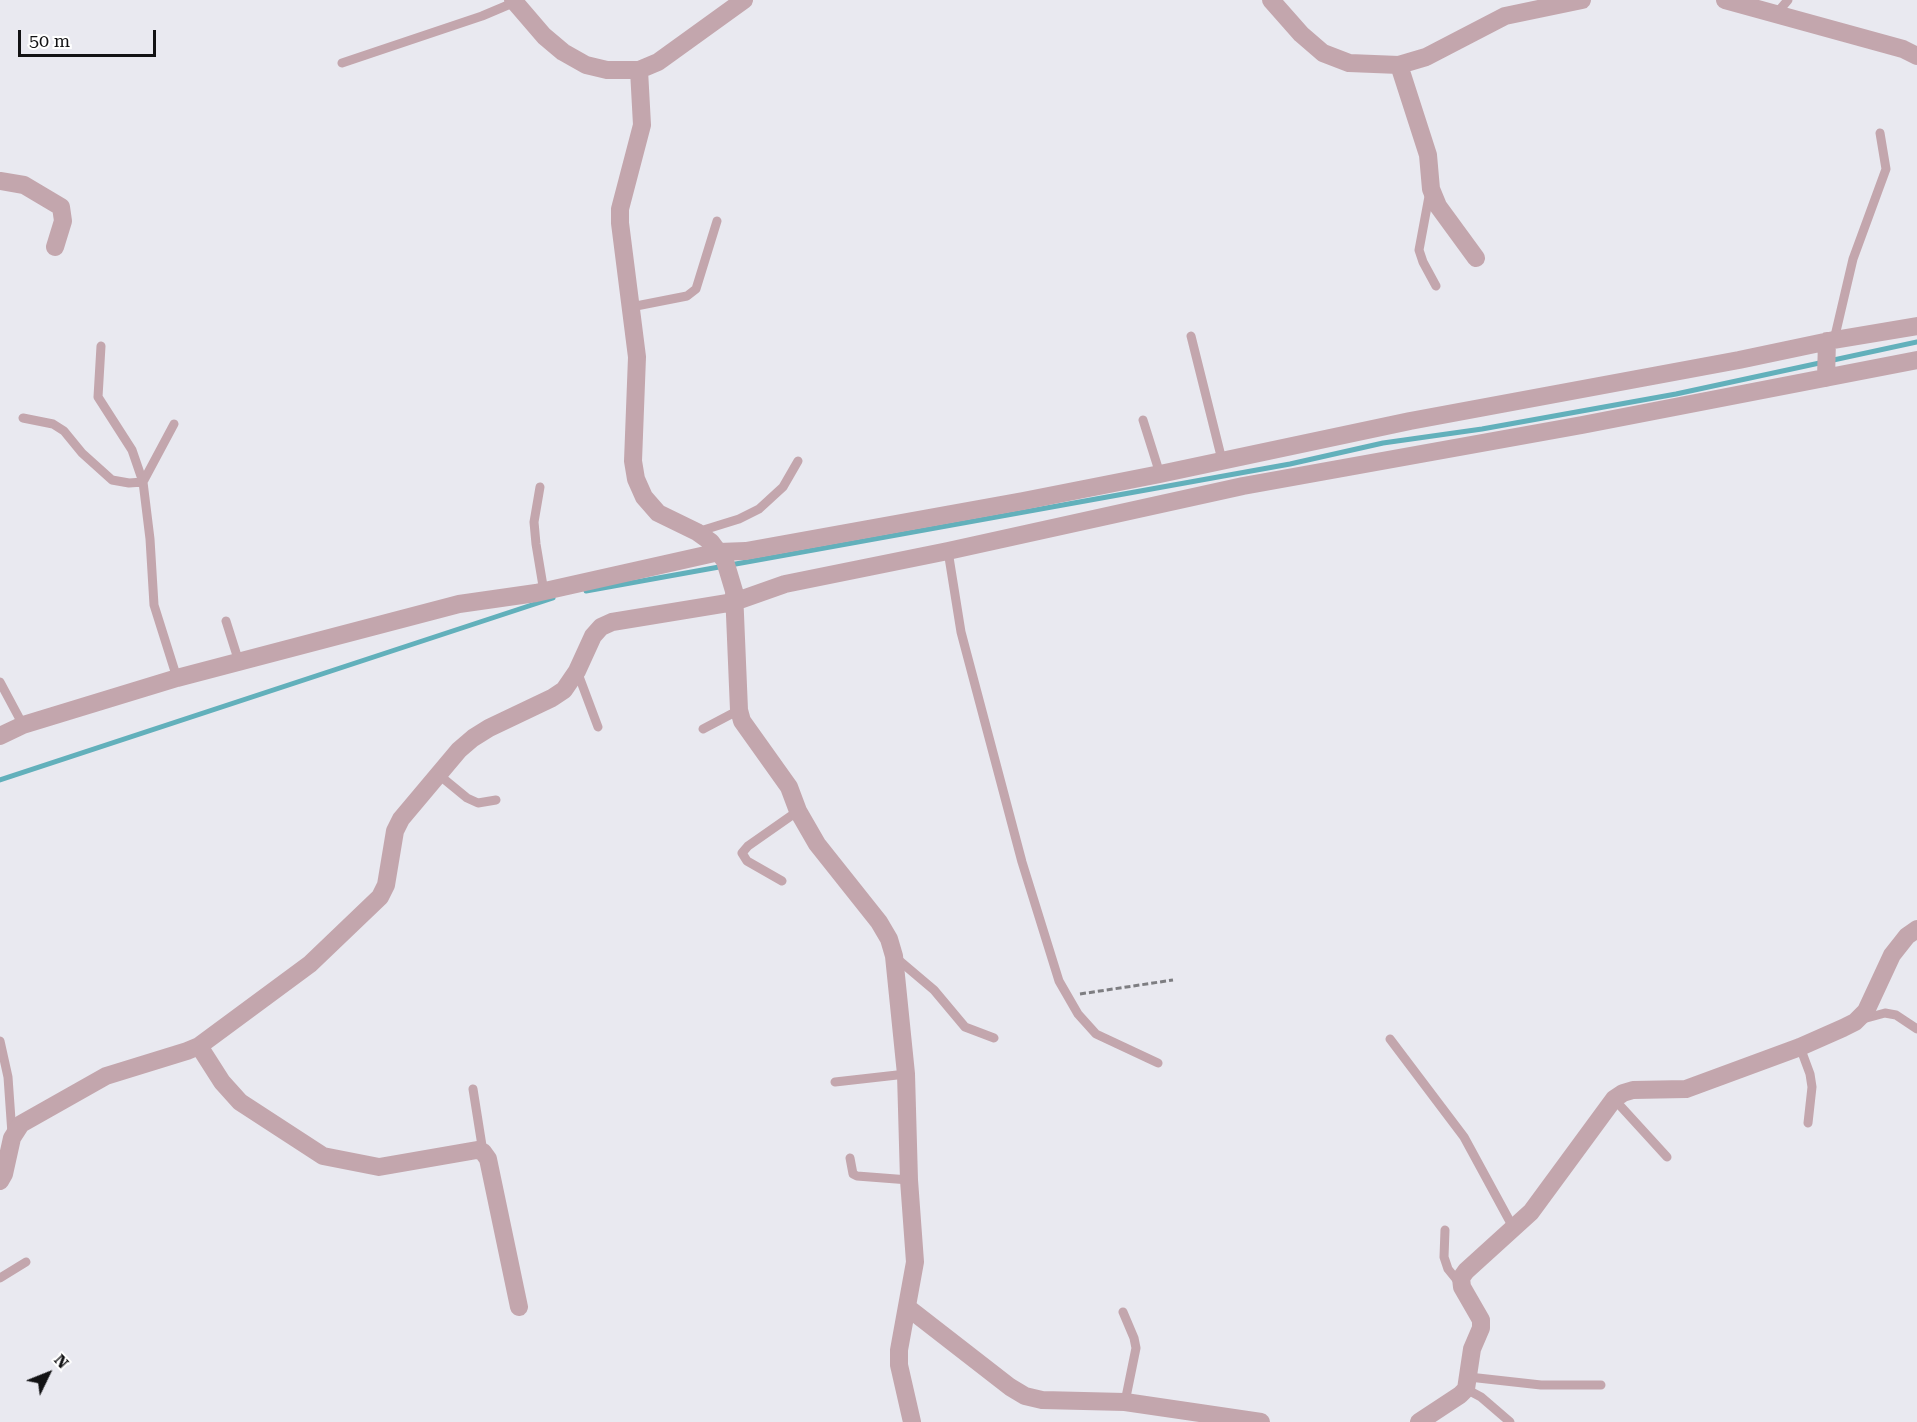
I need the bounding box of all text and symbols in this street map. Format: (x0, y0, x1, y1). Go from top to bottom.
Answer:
scale bar (21, 18, 159, 56)
text: 50 m (29, 30, 70, 51)
north arrow (18, 1344, 78, 1404)
text: N (50, 1350, 73, 1372)

